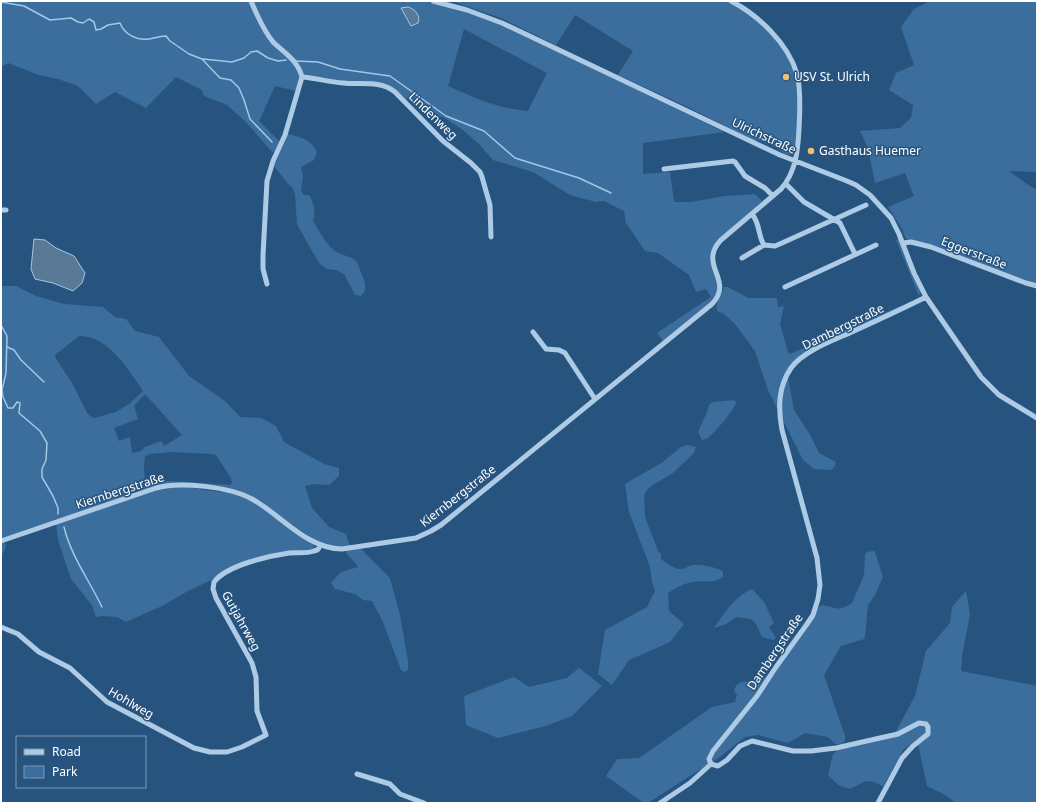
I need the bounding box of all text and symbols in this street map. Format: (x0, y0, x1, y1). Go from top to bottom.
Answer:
place label: USV St. Ulrich (794, 68, 870, 85)
marker: USV St. Ulrich (781, 72, 791, 82)
street label: Lindenweg (405, 88, 462, 143)
street label: Ulrichstraße (729, 113, 799, 158)
place label: Gasthaus Huemer (819, 142, 921, 159)
marker: Gasthaus Huemer (806, 146, 816, 156)
street label: Eggerstraße (939, 232, 1010, 273)
street label: Dambergstraße (799, 299, 887, 354)
street label: Kiernbergstraße (416, 460, 499, 531)
street label: Kiernbergstraße (74, 468, 166, 513)
street label: Gutjahrweg (218, 588, 265, 654)
street label: Dambergstraße (743, 610, 807, 693)
street label: Hohlweg (105, 683, 157, 722)
legend (16, 736, 146, 788)
text: Road (52, 743, 81, 760)
text: Park (52, 763, 78, 780)

